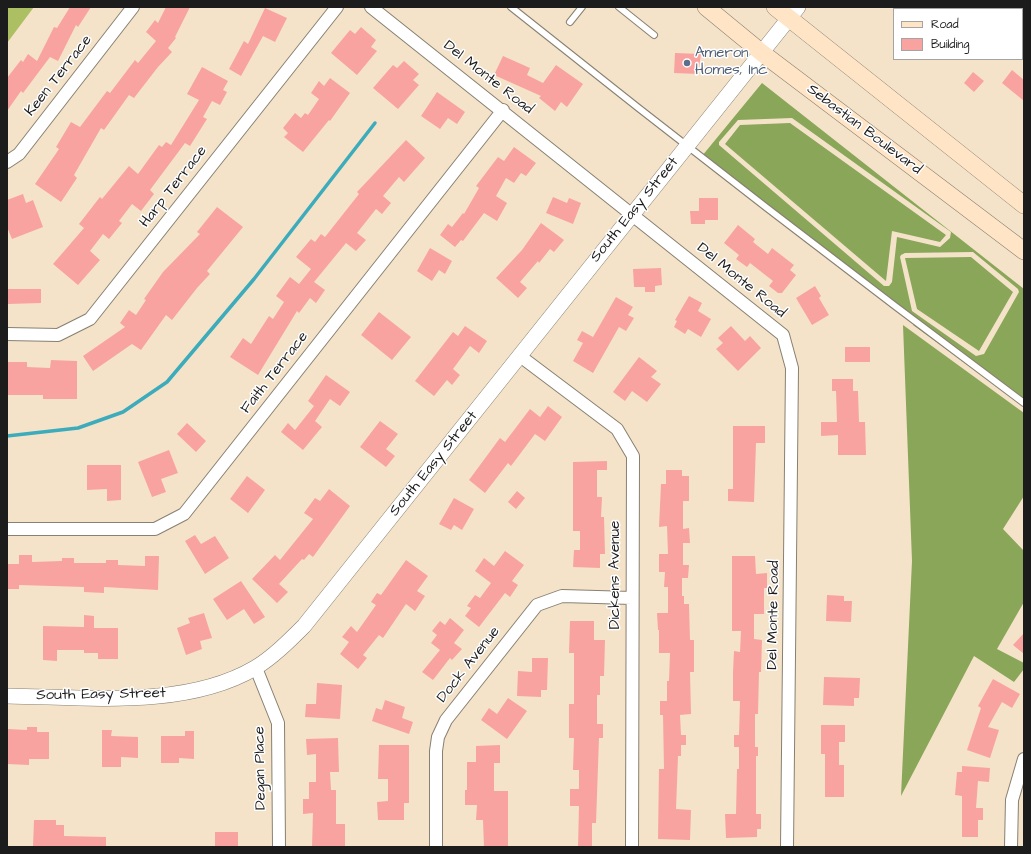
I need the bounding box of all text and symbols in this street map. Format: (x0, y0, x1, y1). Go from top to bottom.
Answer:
legend (893, 8, 1023, 60)
text: Road (931, 16, 959, 33)
street label: Keen Terrace (22, 32, 96, 120)
text: Building (931, 36, 969, 53)
street label: Del Monte Road (439, 37, 537, 119)
place label: Ameron Homes, Inc (695, 45, 768, 80)
marker: Ameron Homes, Inc (682, 58, 692, 68)
street label: Sebastian Boulevard (803, 81, 925, 179)
street label: Harp Terrace (137, 143, 211, 231)
street label: South Easy Street (587, 154, 683, 266)
street label: Del Monte Road (693, 240, 789, 322)
street label: Faith Terrace (237, 328, 313, 418)
street label: South Easy Street (386, 408, 482, 520)
street label: Dickens Avenue (607, 521, 625, 629)
street label: Del Monte Road (764, 560, 784, 670)
street label: Dock Avenue (434, 623, 504, 707)
street label: South Easy Street (36, 685, 166, 705)
street label: Degan Place (251, 726, 271, 810)

